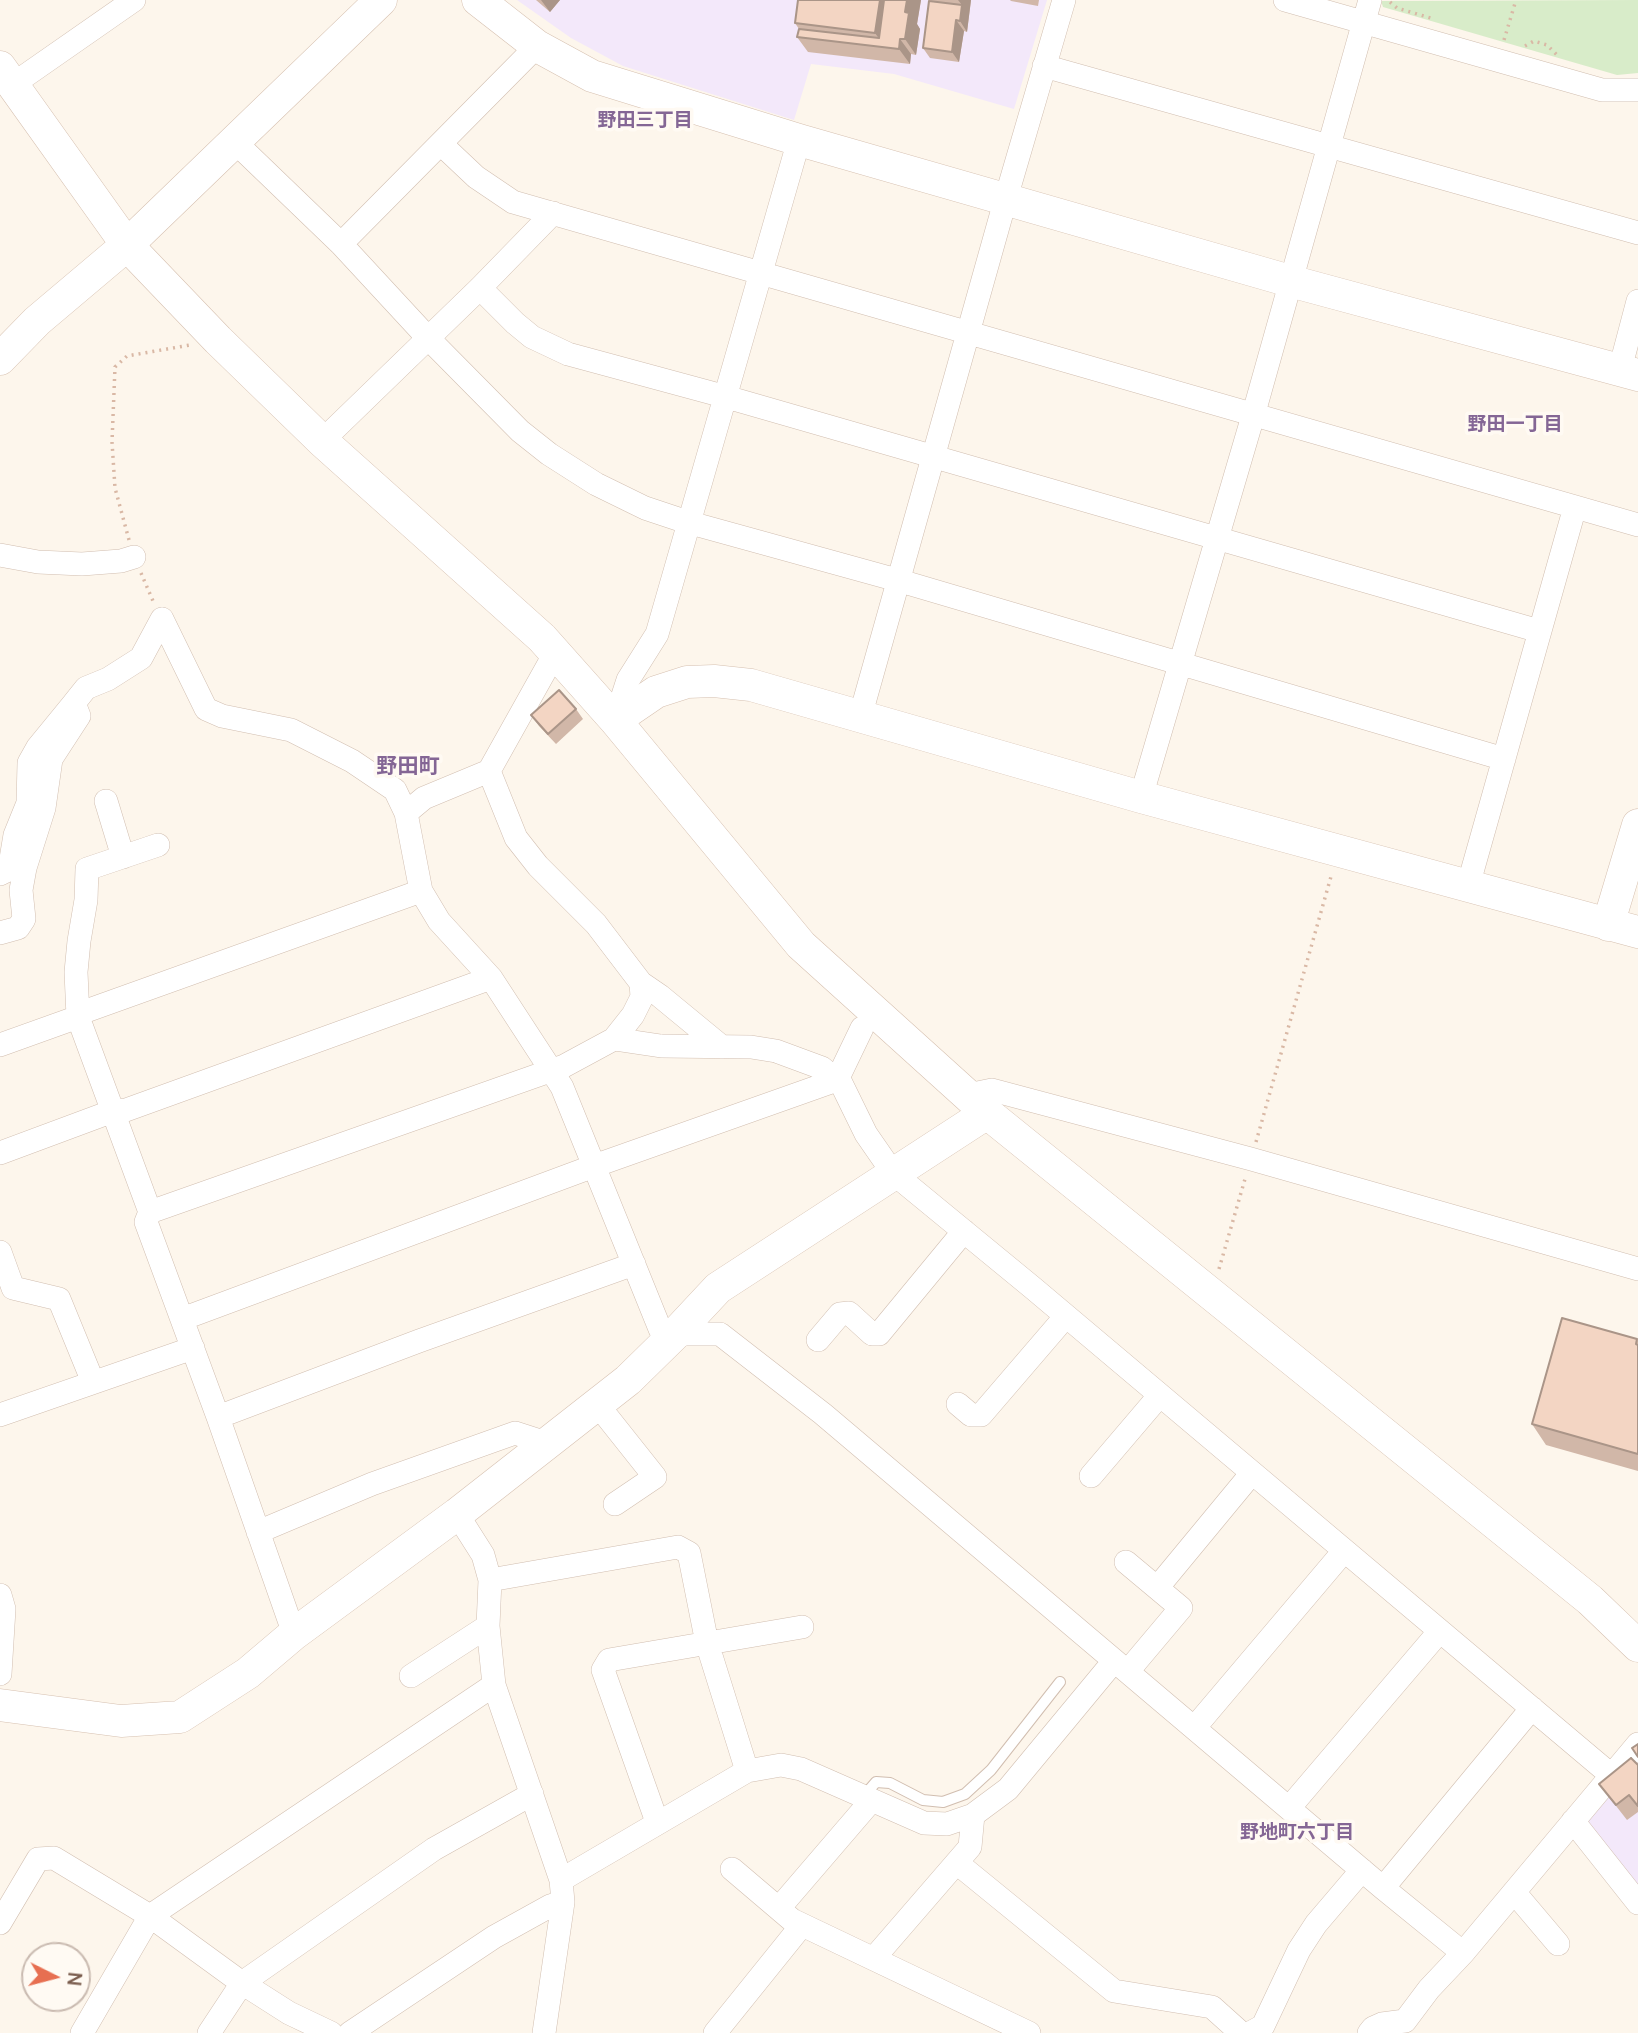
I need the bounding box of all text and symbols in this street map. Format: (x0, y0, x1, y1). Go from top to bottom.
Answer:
district label: 野田三丁目 (598, 110, 692, 132)
district label: 野田一丁目 (1468, 414, 1562, 436)
district label: 野田町 (377, 754, 439, 780)
district label: 野地町六丁目 (1240, 1822, 1354, 1844)
north arrow (21, 1942, 91, 2012)
text: N (61, 1971, 89, 1987)

